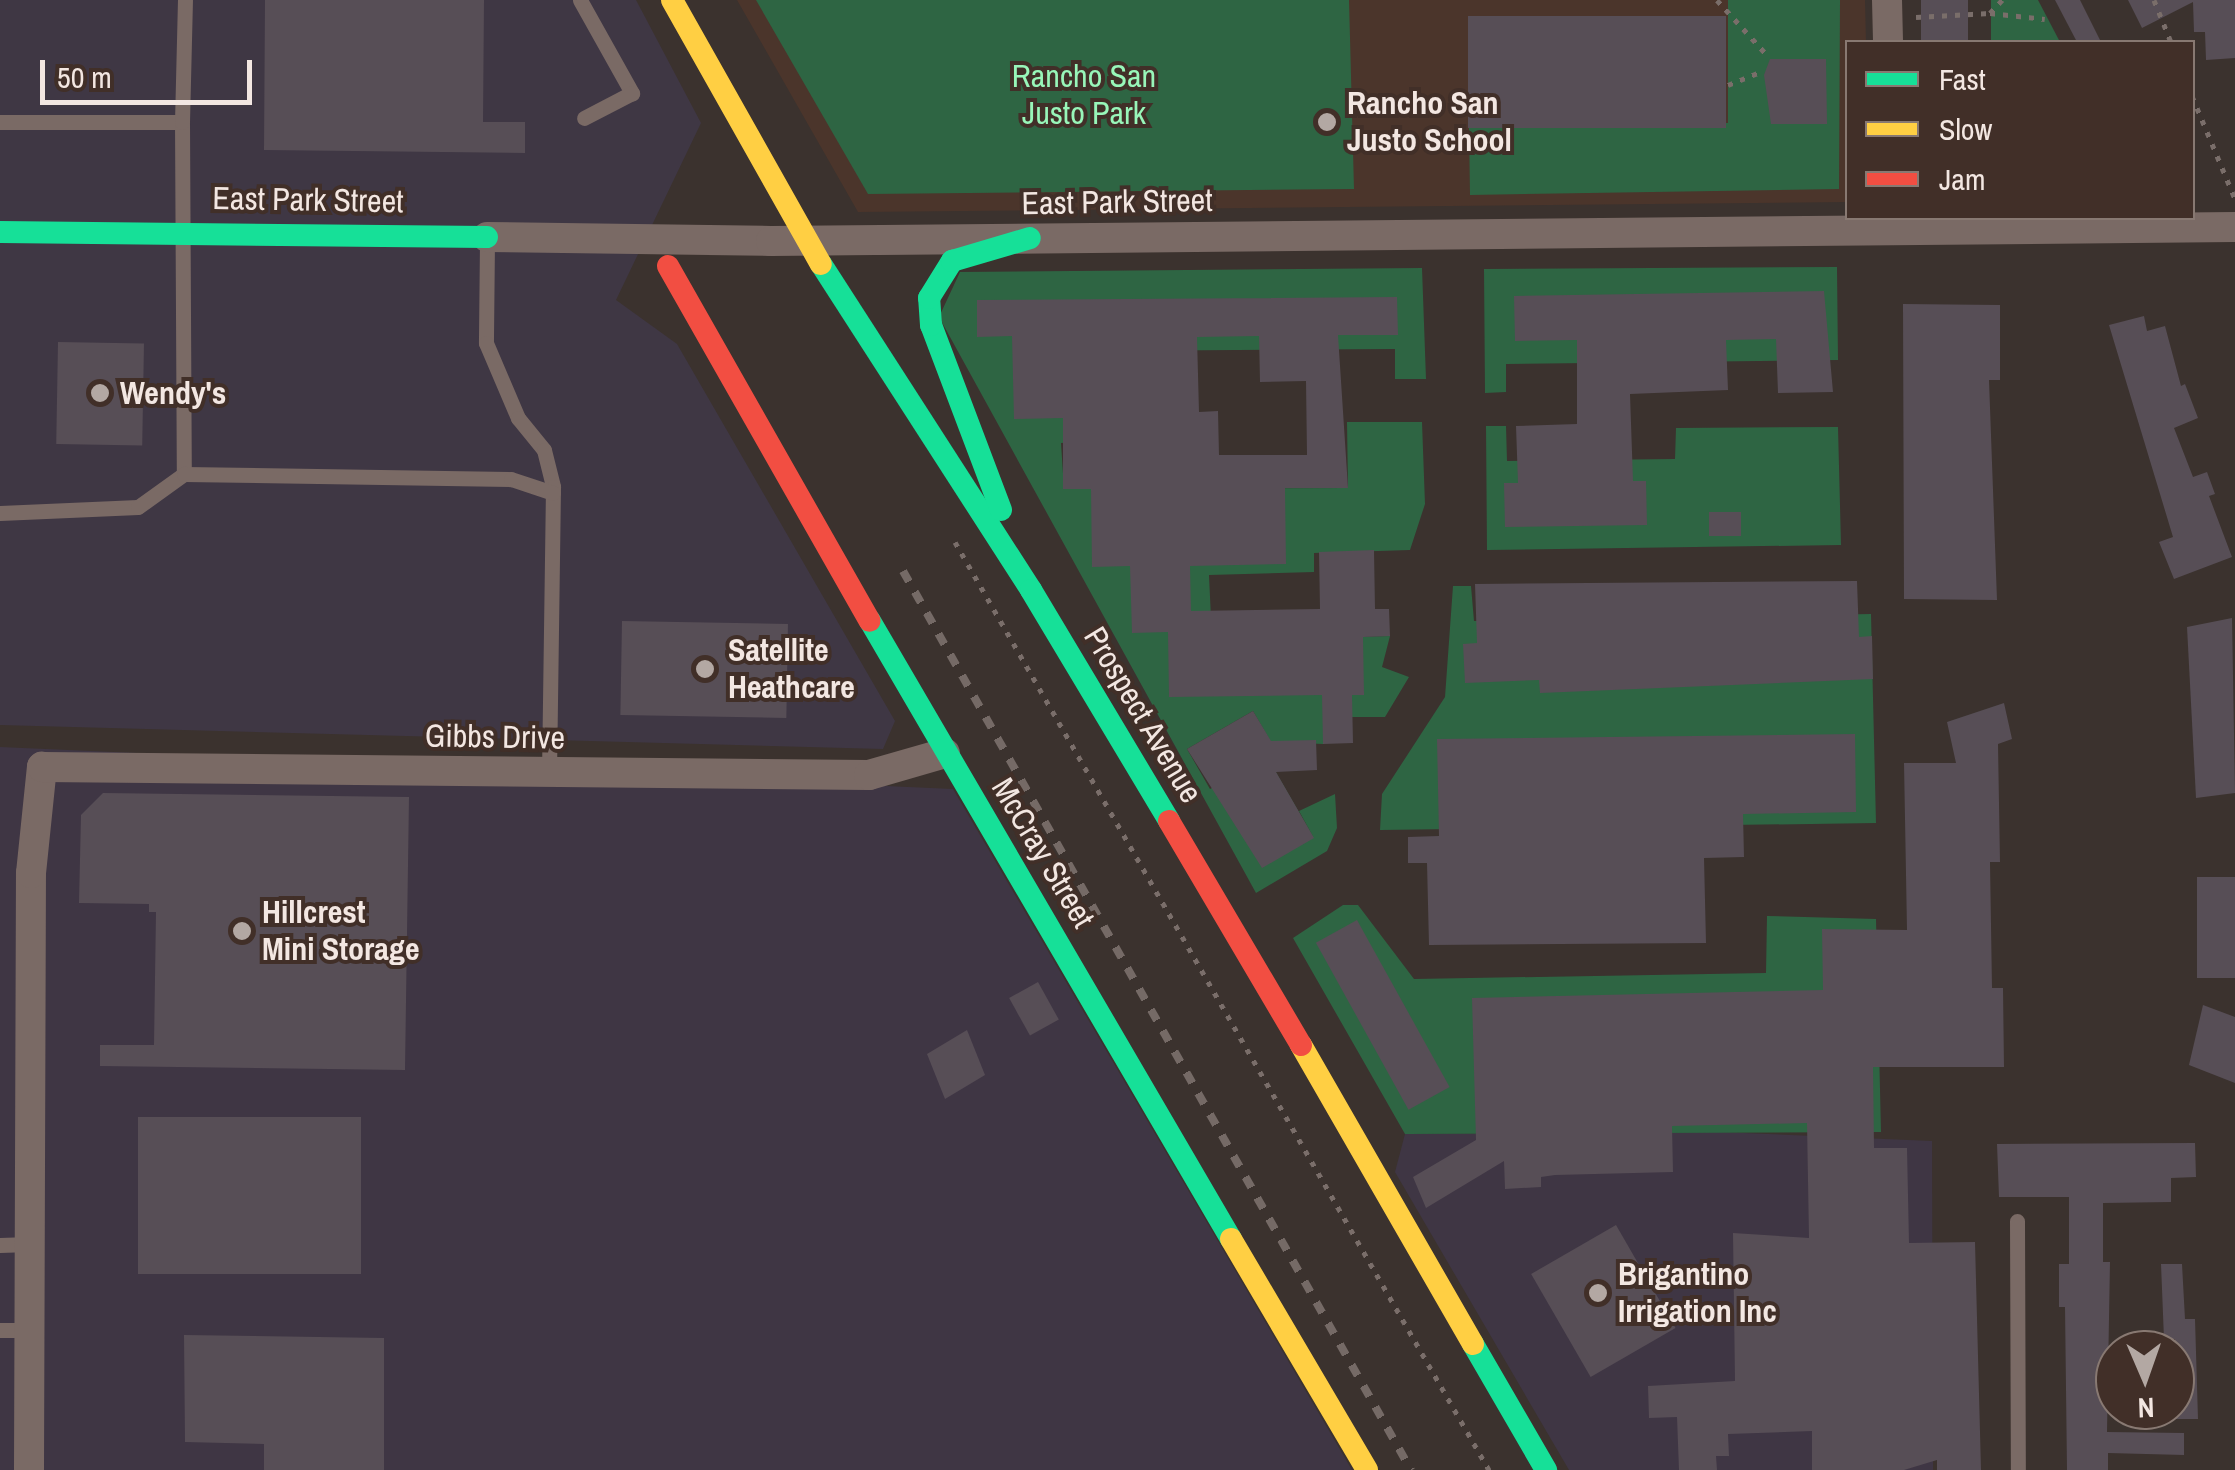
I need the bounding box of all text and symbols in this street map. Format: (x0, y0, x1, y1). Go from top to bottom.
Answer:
scale bar (45, 40, 258, 102)
legend (1845, 40, 2195, 220)
text: 50 m (57, 57, 112, 97)
park label: Rancho San Justo Park (1012, 58, 1156, 133)
text: Fast (1939, 59, 1986, 99)
place label: Rancho San Justo School (1347, 85, 1512, 160)
text: Slow (1939, 109, 1992, 149)
marker: Rancho San Justo School (1316, 111, 1338, 133)
text: Jam (1939, 159, 1985, 199)
street label: East Park Street (212, 179, 404, 221)
street label: East Park Street (1021, 181, 1213, 223)
place label: Wendy's (120, 374, 226, 412)
marker: Wendy's (89, 382, 111, 404)
street label: Prospect Avenue (1075, 620, 1211, 810)
place label: Satellite Heathcare (728, 632, 855, 707)
marker: Satellite Heathcare (692, 656, 718, 682)
street label: Gibbs Drive (425, 717, 565, 757)
street label: McCray Street (983, 771, 1103, 935)
place label: Hillcrest Mini Storage (262, 894, 419, 969)
marker: Hillcrest Mini Storage (231, 920, 253, 942)
place label: Brigantino Irrigation Inc (1618, 1256, 1777, 1331)
marker: Brigantino Irrigation Inc (1587, 1282, 1609, 1304)
north arrow (2095, 1330, 2195, 1430)
text: N (2137, 1389, 2155, 1427)

